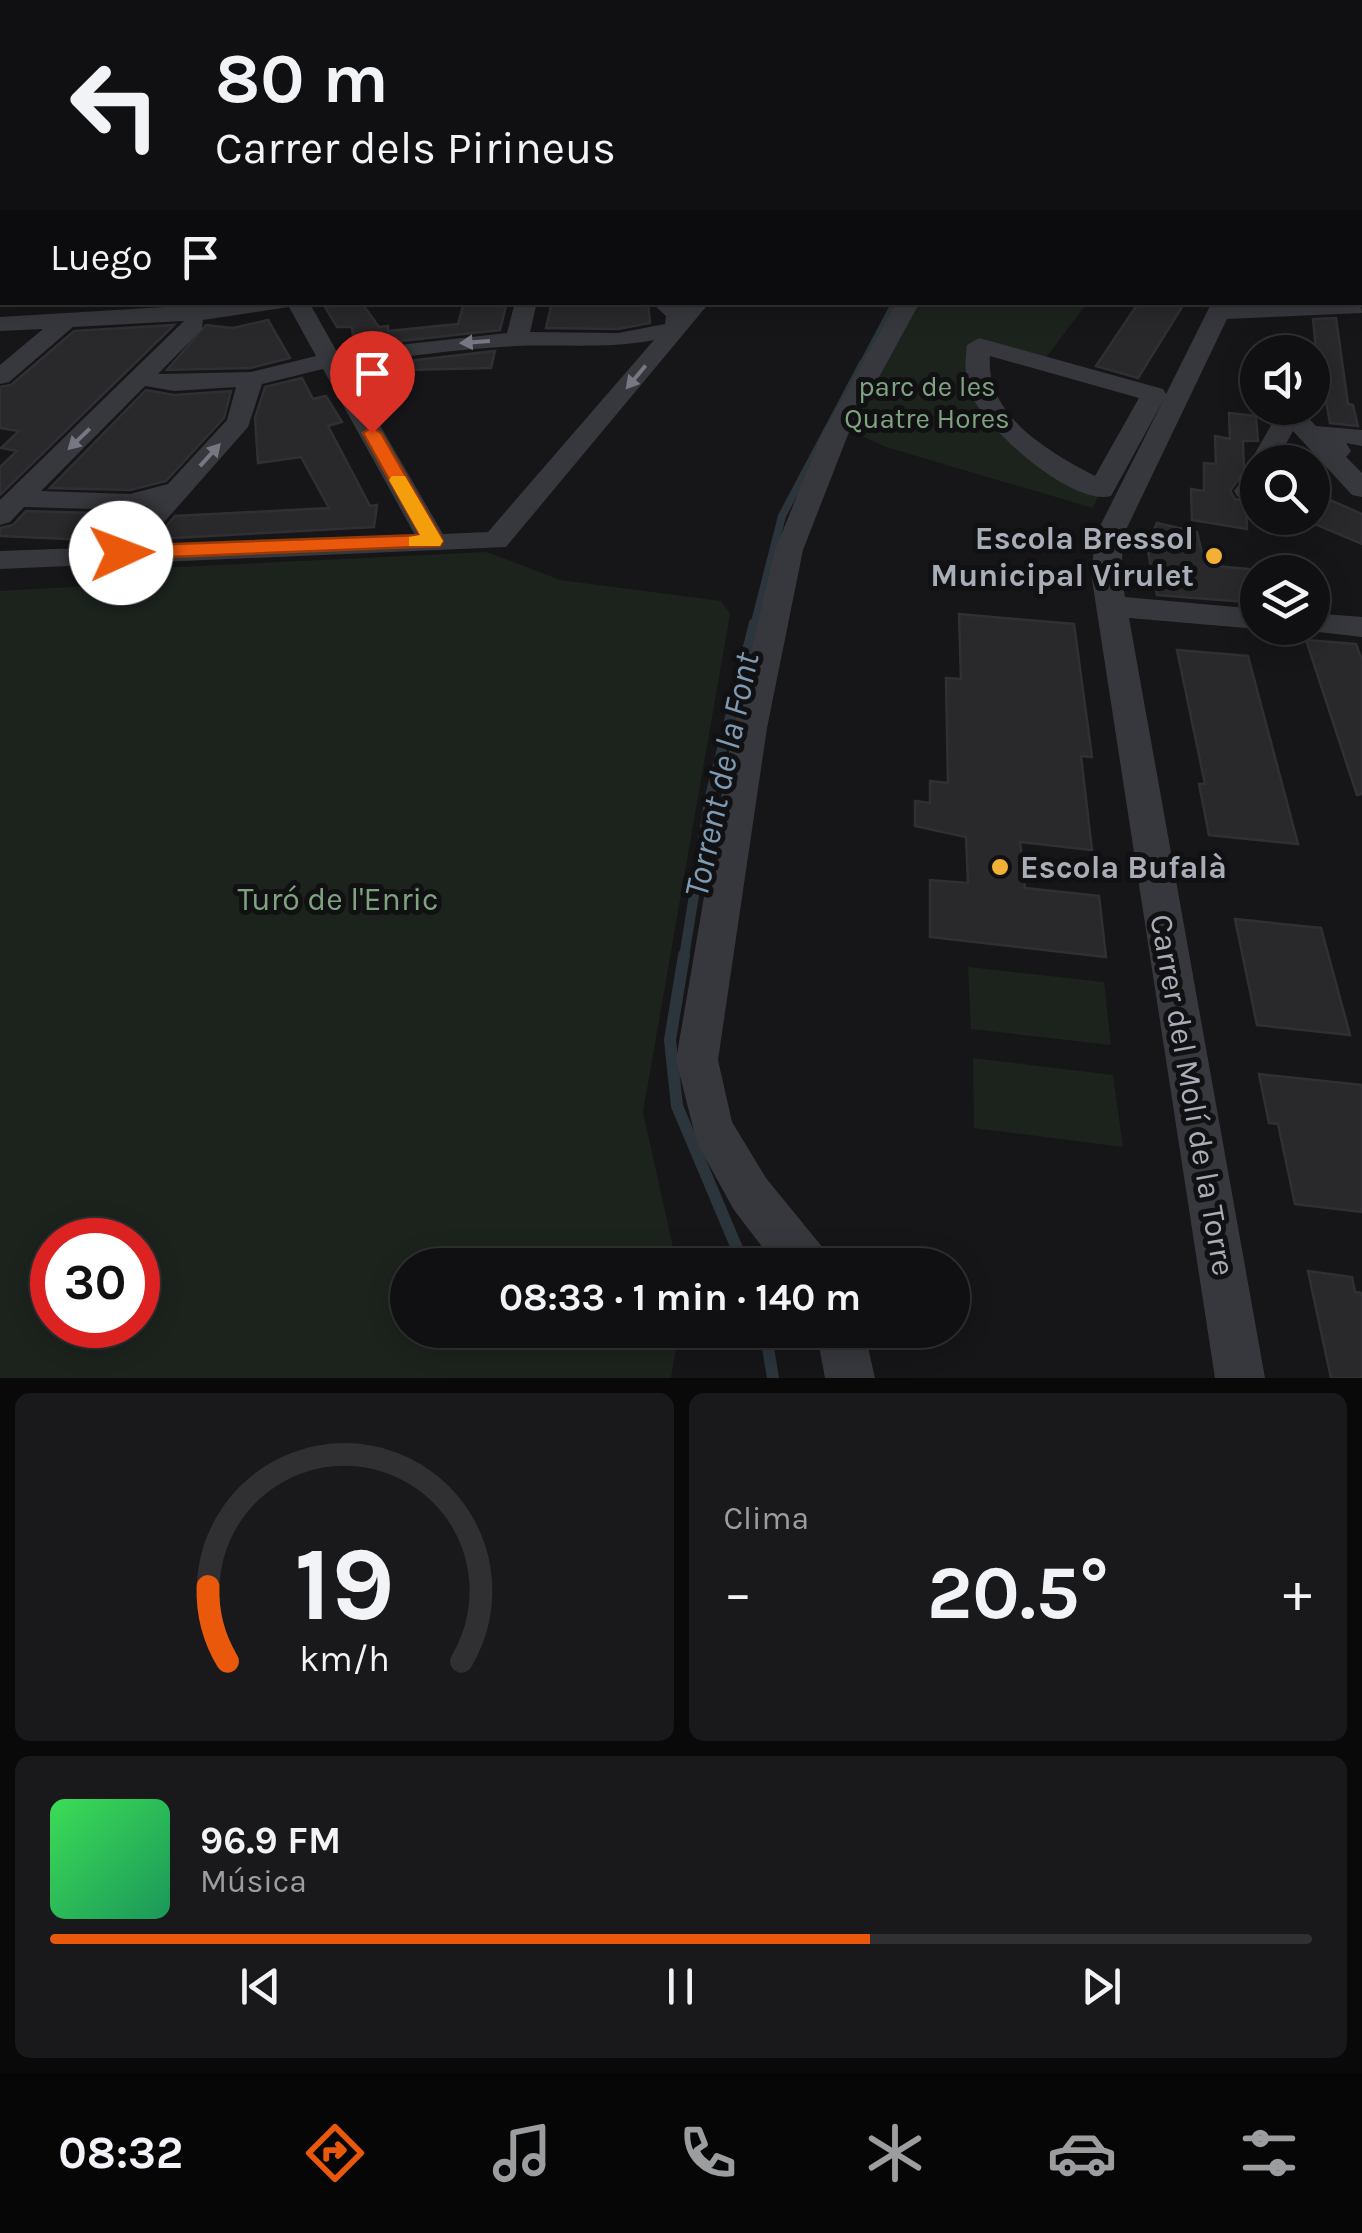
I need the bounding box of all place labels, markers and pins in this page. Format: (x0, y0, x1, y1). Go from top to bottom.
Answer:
pin (330, 331, 415, 434)
place label: Escola Bressol Municipal Virulet (930, 520, 1194, 594)
marker: Escola Bressol Municipal Virulet (1203, 545, 1225, 567)
place label: Escola Bufalà (1020, 849, 1227, 886)
marker: Escola Bufalà (989, 856, 1011, 878)

